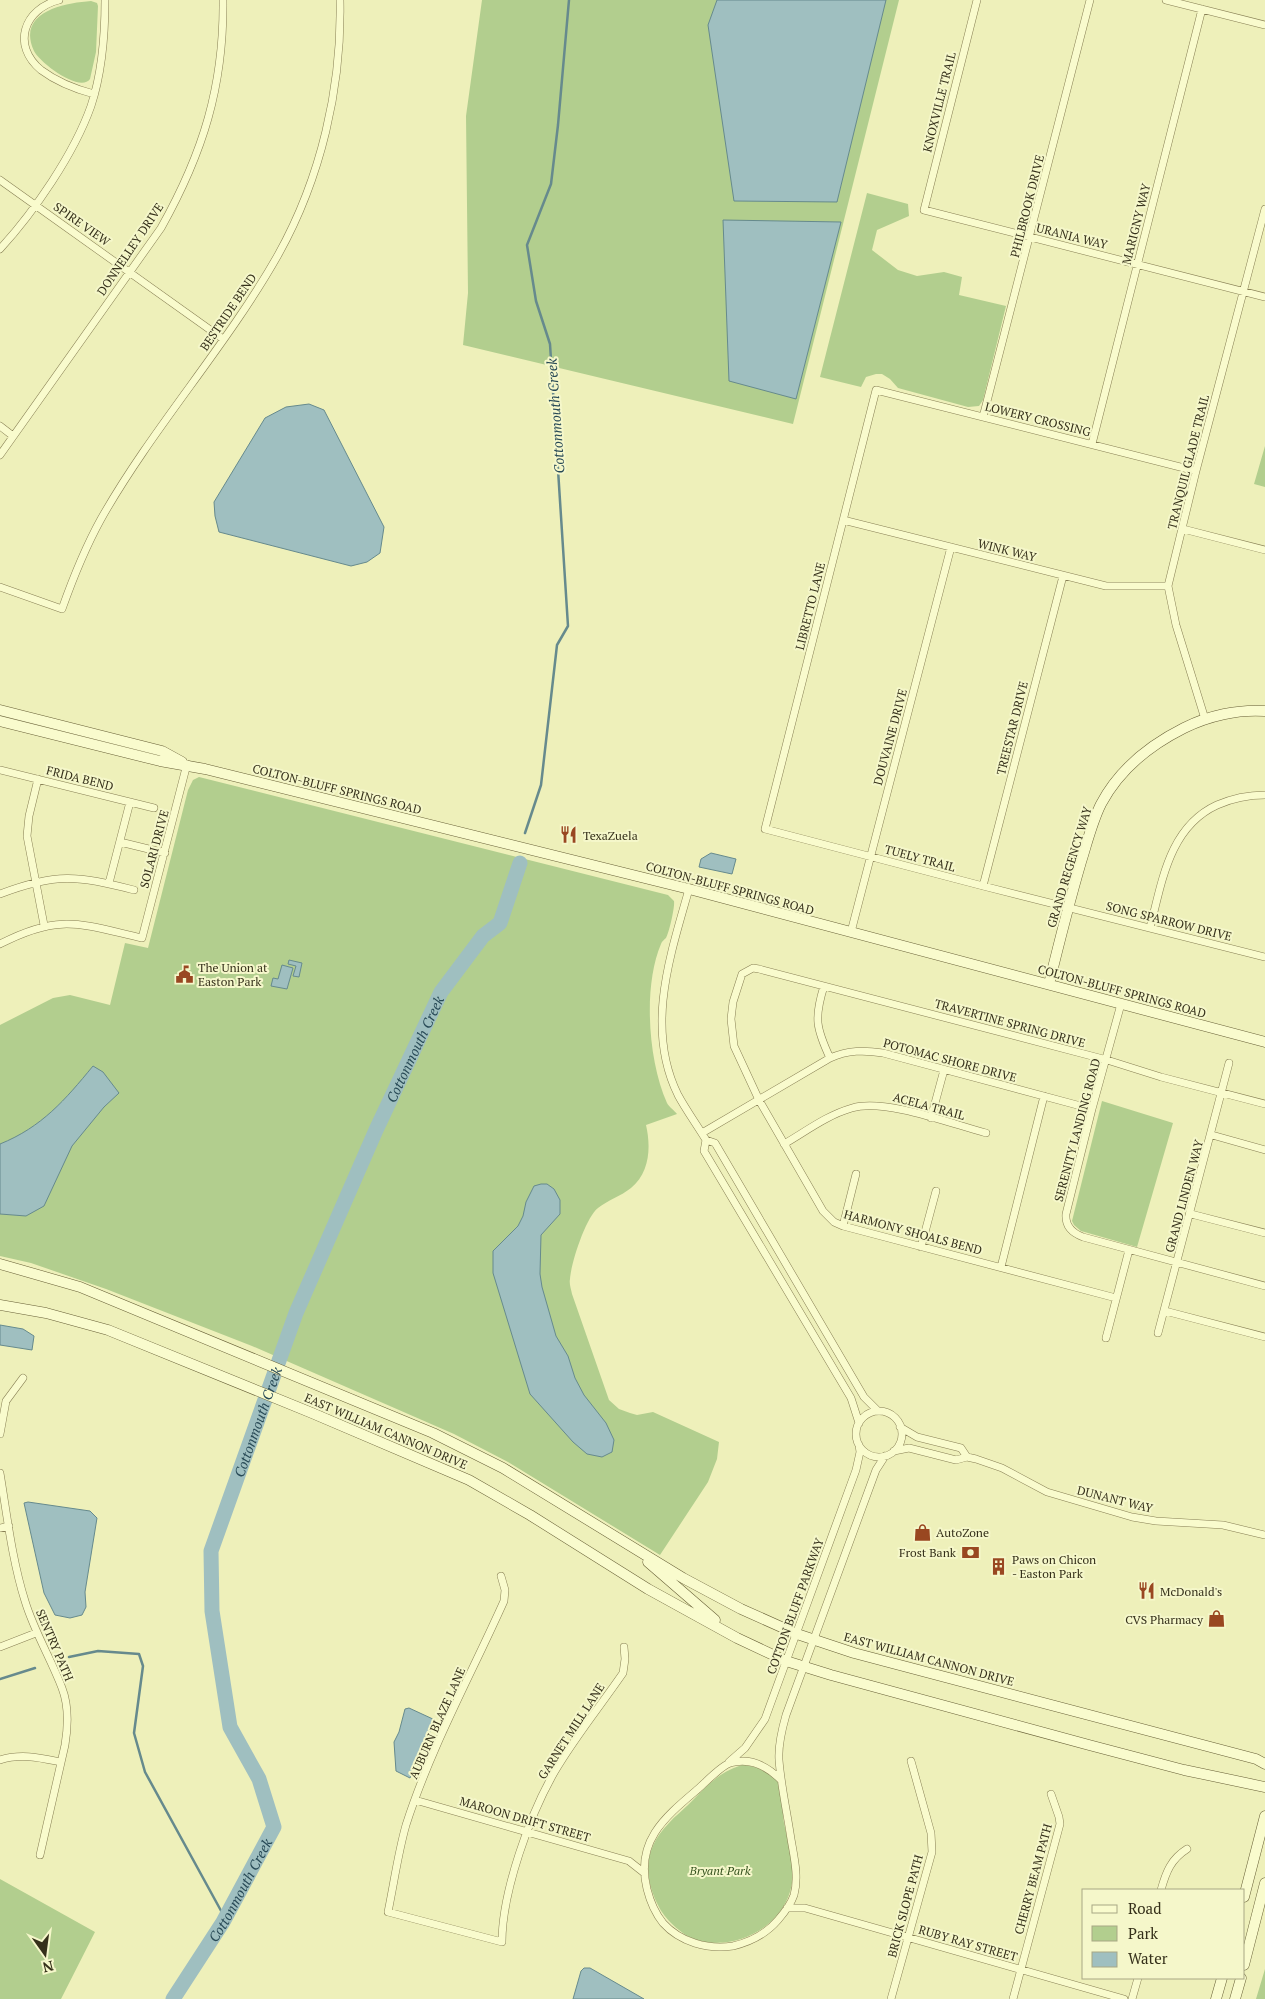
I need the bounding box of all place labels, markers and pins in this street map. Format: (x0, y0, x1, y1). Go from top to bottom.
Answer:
restaurant icon: TexaZuela (559, 825, 579, 845)
place label: TexaZuela (583, 828, 638, 843)
place label: The Union at Easton Park (198, 960, 268, 989)
public building icon: The Union at Easton Park (174, 964, 194, 984)
shop icon: AutoZone (912, 1522, 932, 1542)
place label: AutoZone (936, 1525, 989, 1540)
bank icon: Frost Bank (960, 1542, 980, 1562)
place label: Frost Bank (899, 1545, 957, 1560)
place label: Paws on Chicon - Easton Park (1012, 1552, 1096, 1581)
building icon: Paws on Chicon - Easton Park (988, 1556, 1008, 1576)
restaurant icon: McDonald's (1136, 1581, 1156, 1601)
place label: McDonald's (1160, 1584, 1222, 1599)
shop icon: CVS Pharmacy (1207, 1609, 1227, 1629)
place label: CVS Pharmacy (1125, 1612, 1204, 1627)

